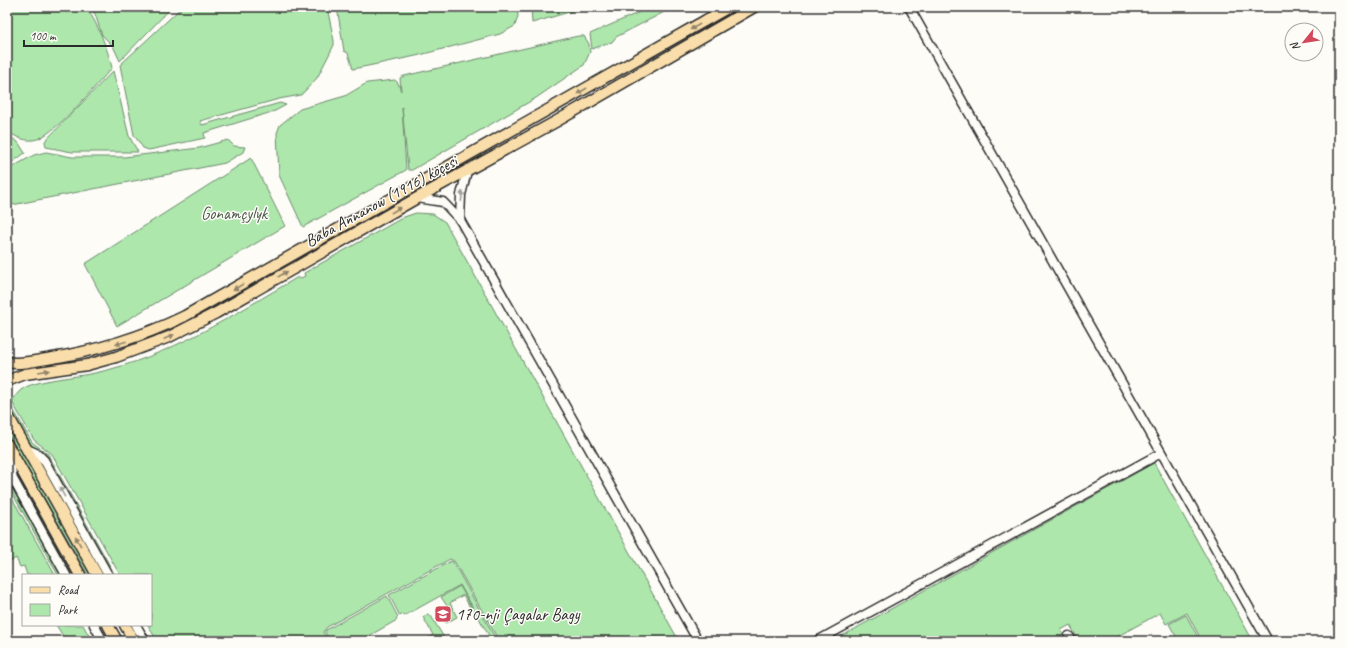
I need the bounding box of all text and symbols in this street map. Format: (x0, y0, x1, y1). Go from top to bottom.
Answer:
scale bar (24, 22, 113, 48)
north arrow (1284, 22, 1324, 62)
one-way arrow (689, 23, 701, 30)
text: 100 m (30, 28, 57, 44)
text: N (1286, 39, 1303, 53)
one-way arrow (576, 88, 588, 94)
street label: Baba Annanow (1916) köçesi (301, 150, 462, 252)
one-way arrow (459, 190, 465, 202)
park label: Gonamçylyk (201, 203, 269, 224)
one-way arrow (390, 206, 402, 213)
one-way arrow (277, 271, 289, 278)
one-way arrow (232, 283, 244, 290)
one-way arrow (164, 334, 175, 340)
one-way arrow (115, 340, 127, 346)
one-way arrow (38, 368, 51, 374)
one-way arrow (58, 486, 65, 498)
one-way arrow (74, 535, 81, 547)
legend (22, 574, 152, 626)
text: Road (58, 582, 80, 598)
text: Park (58, 602, 79, 618)
school or university icon: 170-nji Çagalar Bagy (433, 604, 453, 624)
place label: 170-nji Çagalar Bagy (456, 604, 581, 626)

